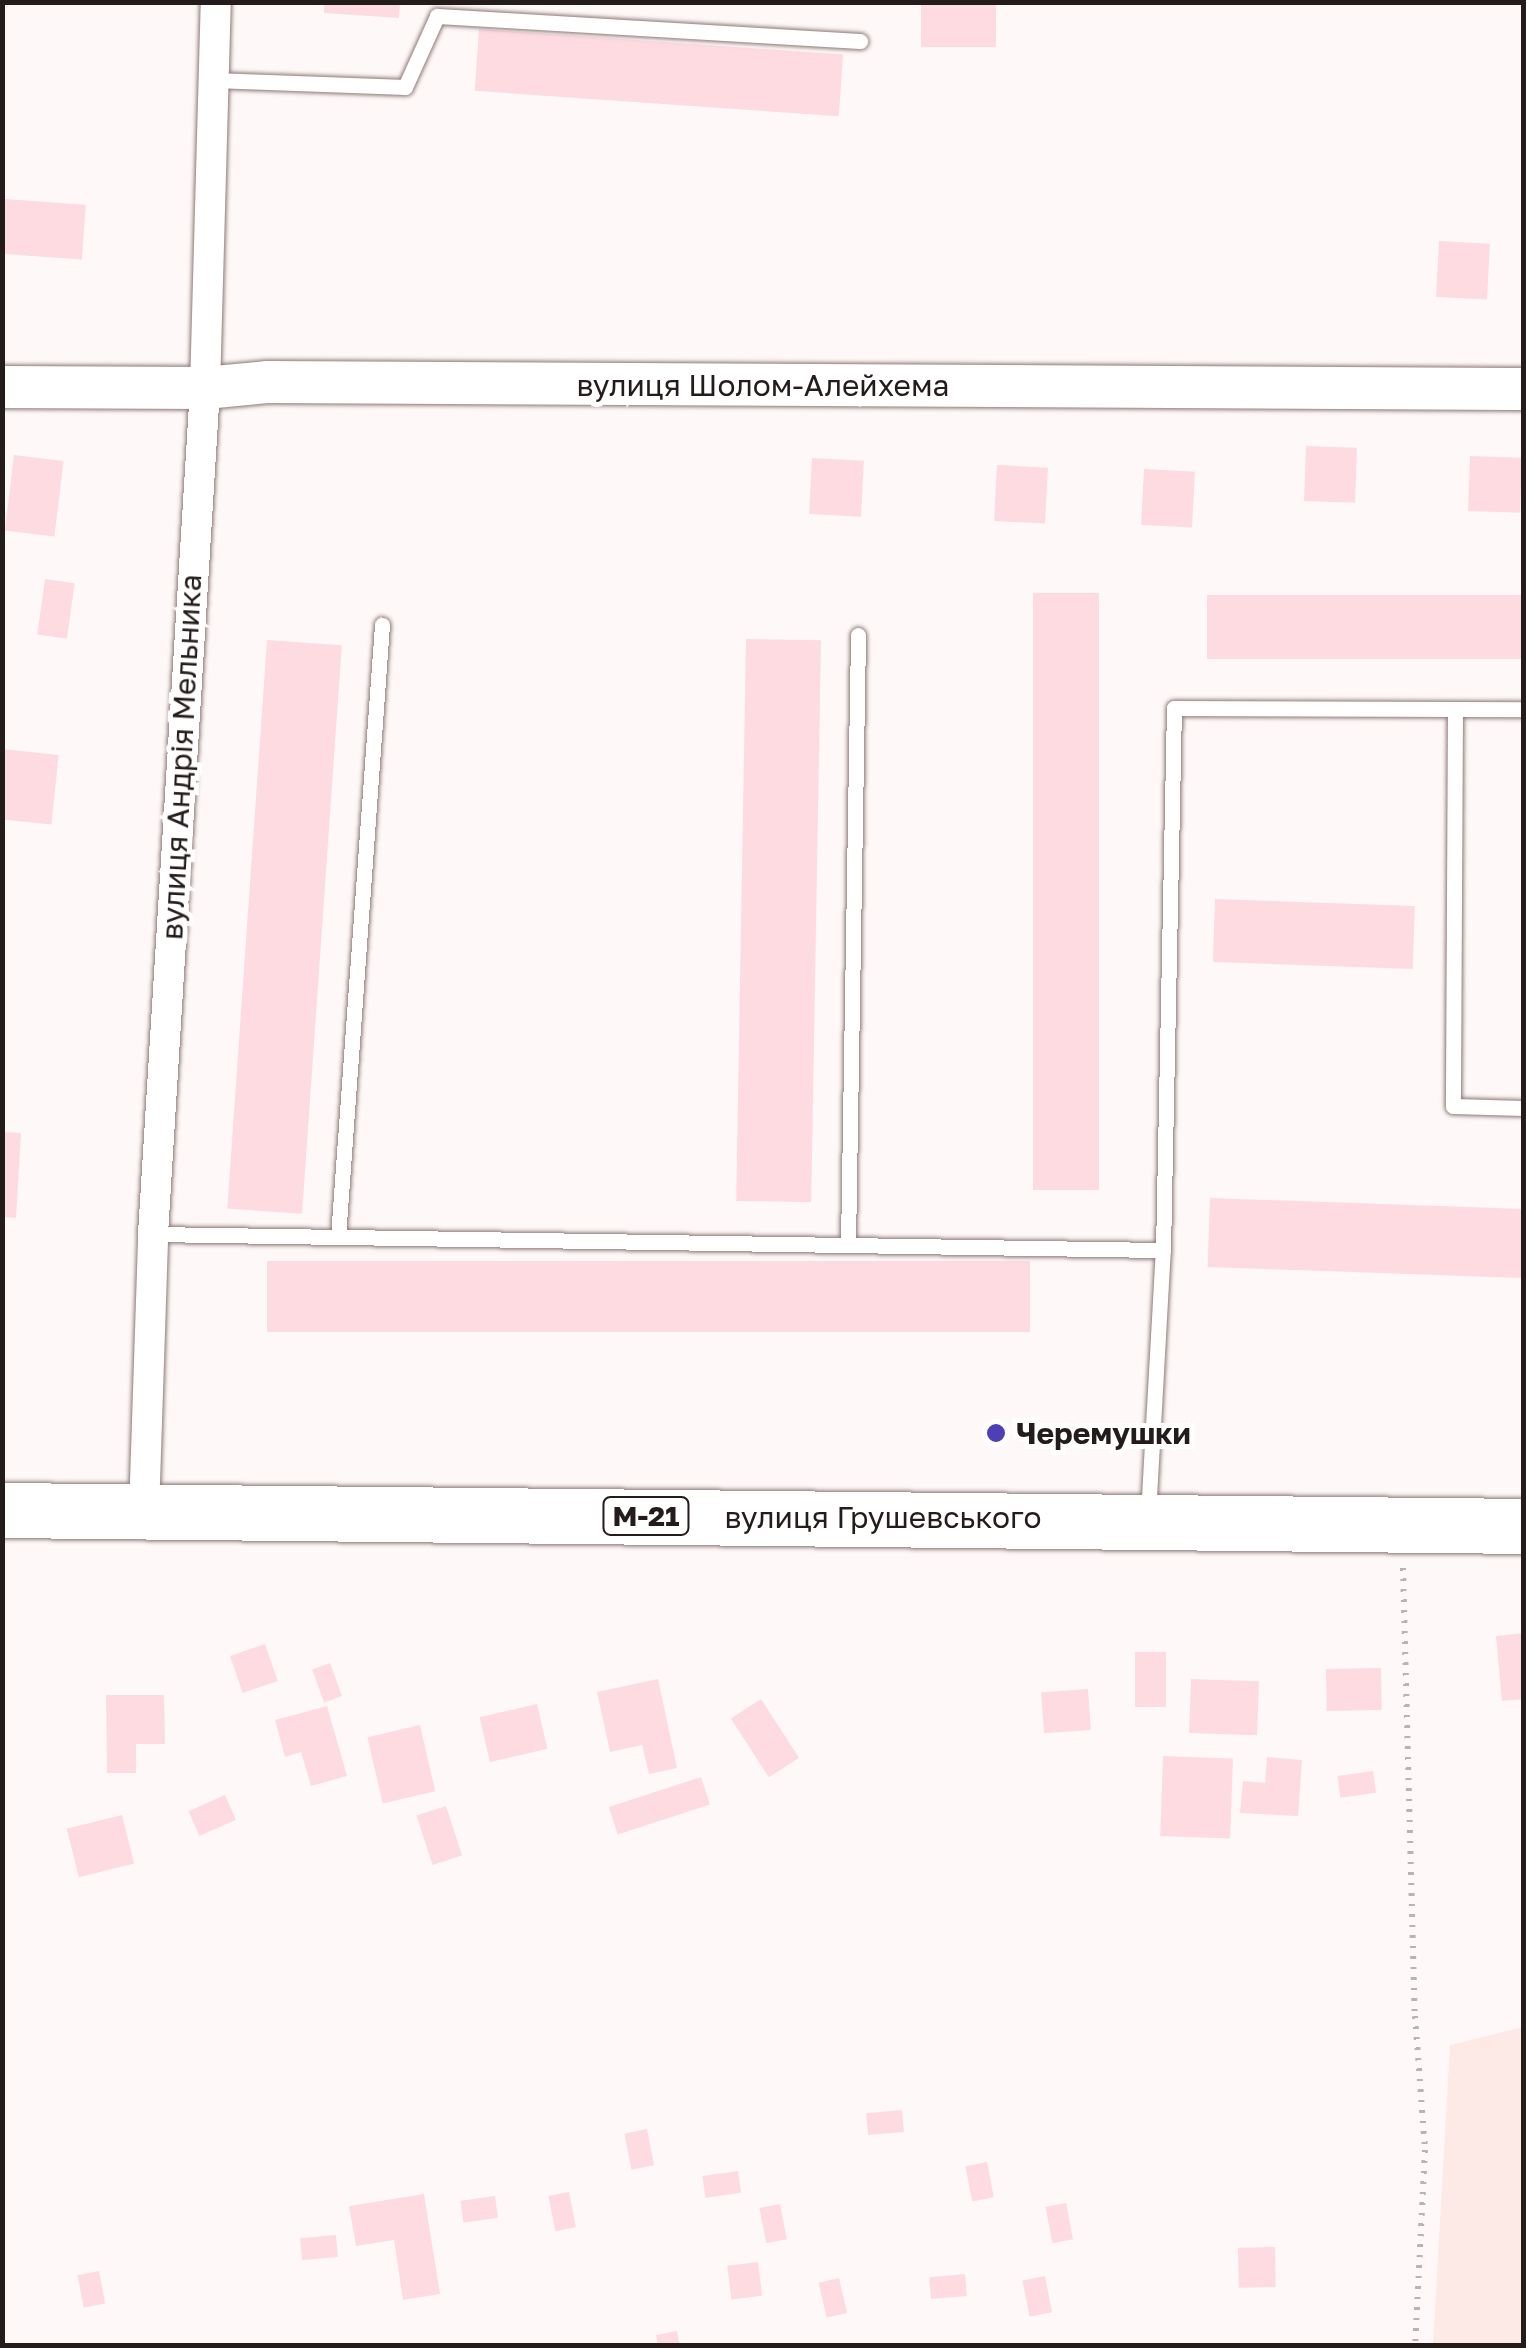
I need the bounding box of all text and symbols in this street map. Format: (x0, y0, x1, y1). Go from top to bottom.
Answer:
street label: вулиця Шолом-Алейхема (576, 367, 950, 403)
street label: вулиця Андрія Мельника (153, 573, 209, 941)
place label: Черемушки (1016, 1415, 1191, 1451)
marker: Черемушки (985, 1422, 1007, 1444)
road number: М-21 (601, 1493, 691, 1539)
street label: вулиця Грушевського (725, 1499, 1041, 1535)

